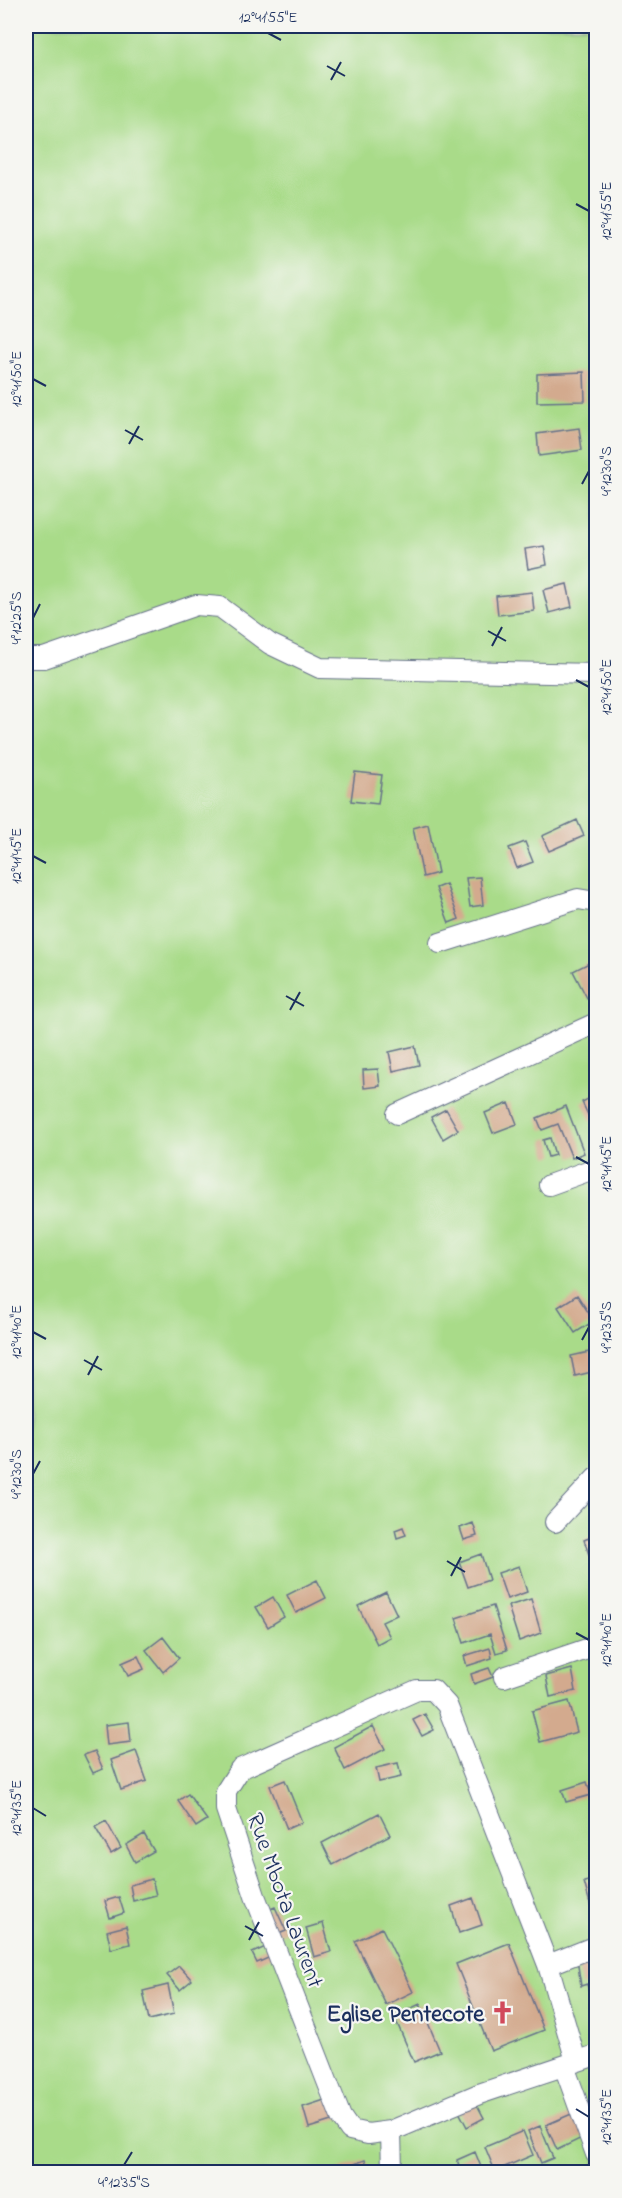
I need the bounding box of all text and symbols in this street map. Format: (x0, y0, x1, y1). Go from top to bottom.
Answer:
text: 12°41'55"E (239, 7, 297, 29)
text: 12°41'55"E (596, 182, 618, 240)
text: 12°41'50"E (6, 351, 28, 407)
text: 4°12'30"S (596, 446, 618, 496)
text: 4°12'25"S (6, 591, 28, 645)
text: 12°41'50"E (596, 659, 618, 715)
text: 12°41'45"E (6, 828, 28, 884)
text: 12°41'45"E (596, 1136, 618, 1192)
text: 4°12'35"S (596, 1301, 618, 1353)
text: 12°41'40"E (6, 1305, 28, 1359)
text: 4°12'30"S (6, 1449, 28, 1499)
text: 12°41'40"E (596, 1613, 618, 1667)
text: 12°41'35"E (6, 1780, 28, 1836)
street label: Rue Mbota Laurent (236, 1808, 332, 1993)
place label: Eglise Pentecote (326, 1998, 485, 2034)
church icon: Eglise Pentecote (489, 2000, 515, 2026)
text: 12°41'35"E (596, 2089, 618, 2145)
text: 4°12'35"S (98, 2172, 150, 2194)

